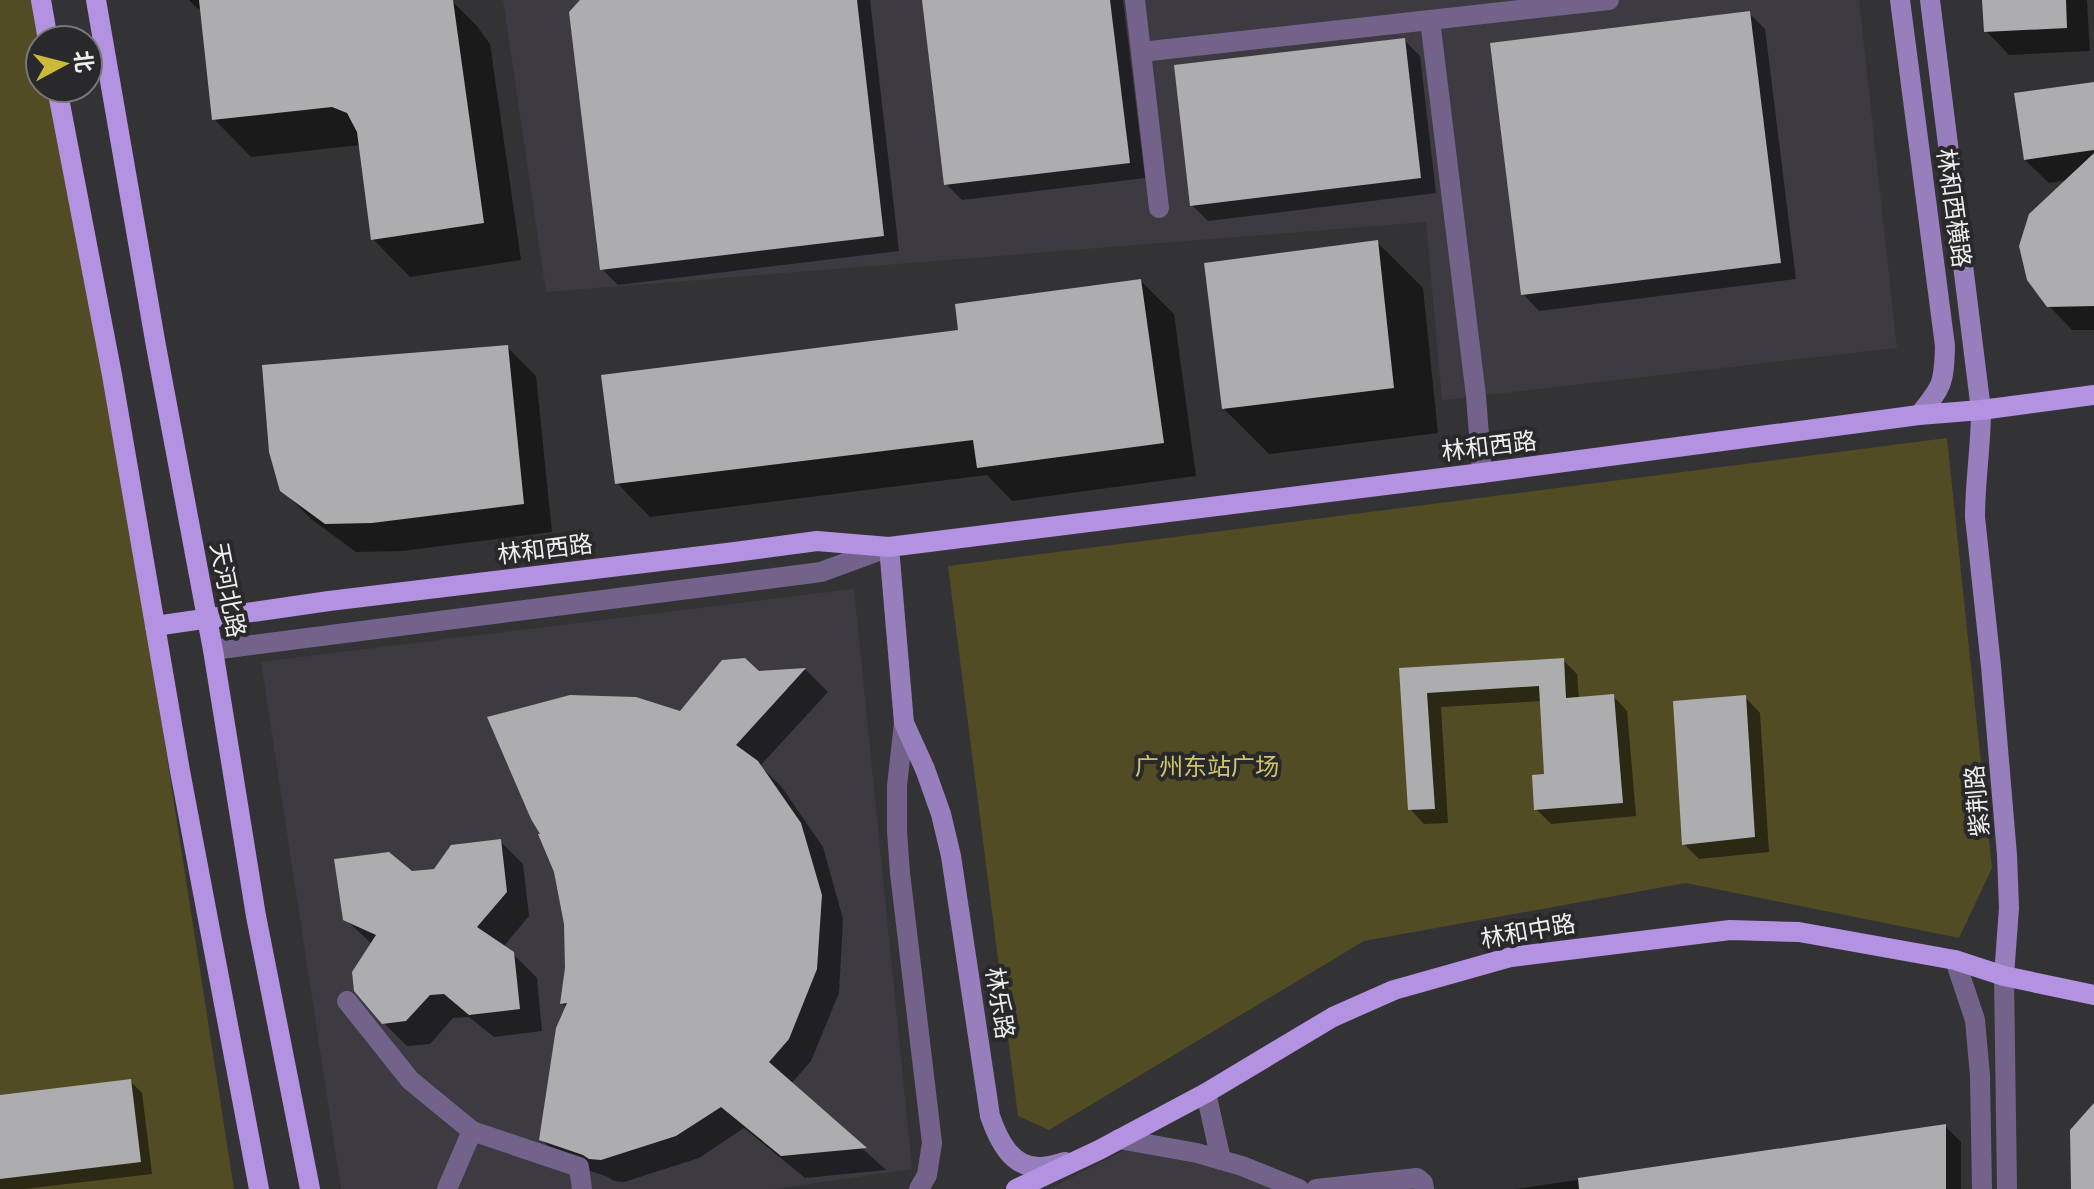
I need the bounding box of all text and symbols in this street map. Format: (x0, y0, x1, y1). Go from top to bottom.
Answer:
north arrow (24, 24, 104, 104)
text: 北 (70, 49, 97, 74)
street label: 林和西横路 (1932, 147, 1976, 269)
street label: 林和西路 (1440, 427, 1538, 465)
street label: 林和西路 (496, 530, 594, 568)
street label: 天河北路 (206, 540, 250, 640)
park label: 广州东站广场 (1135, 753, 1279, 780)
street label: 紫荆路 (1960, 764, 1994, 838)
street label: 林和中路 (1478, 909, 1578, 953)
street label: 林乐路 (981, 965, 1019, 1041)

